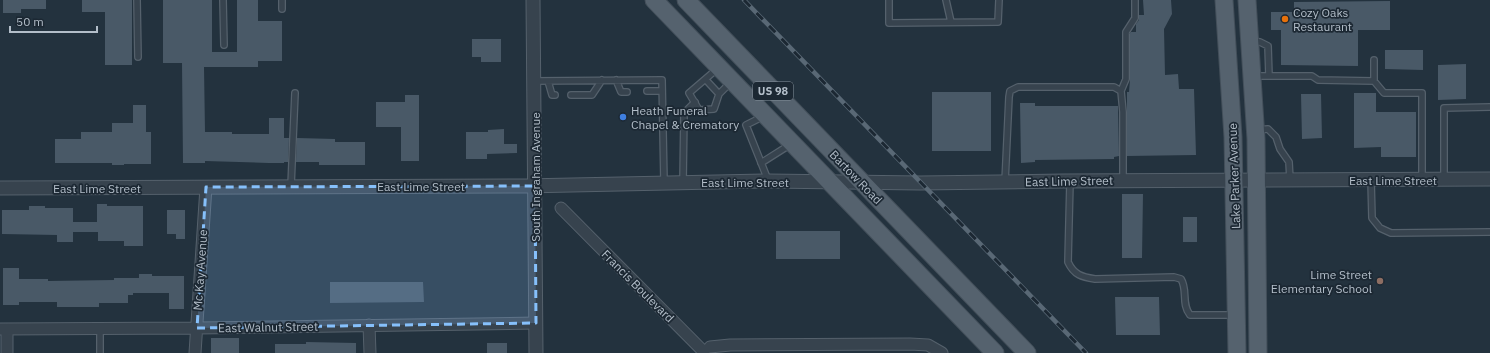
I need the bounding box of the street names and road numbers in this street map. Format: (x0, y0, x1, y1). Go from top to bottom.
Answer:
road number: US 98 (753, 82, 793, 100)
street label: South Ingraham Avenue (528, 112, 543, 242)
street label: Lake Parker Avenue (1225, 122, 1243, 229)
street label: Bartow Road (827, 147, 885, 207)
street label: East Lime Street (1025, 173, 1113, 189)
street label: East Lime Street (1349, 173, 1437, 188)
street label: East Lime Street (701, 175, 789, 190)
street label: East Lime Street (377, 179, 465, 194)
street label: East Lime Street (53, 181, 141, 196)
street label: Mc Kay Avenue (190, 229, 210, 311)
street label: Francis Boulevard (599, 247, 677, 325)
street label: East Walnut Street (218, 319, 318, 335)

